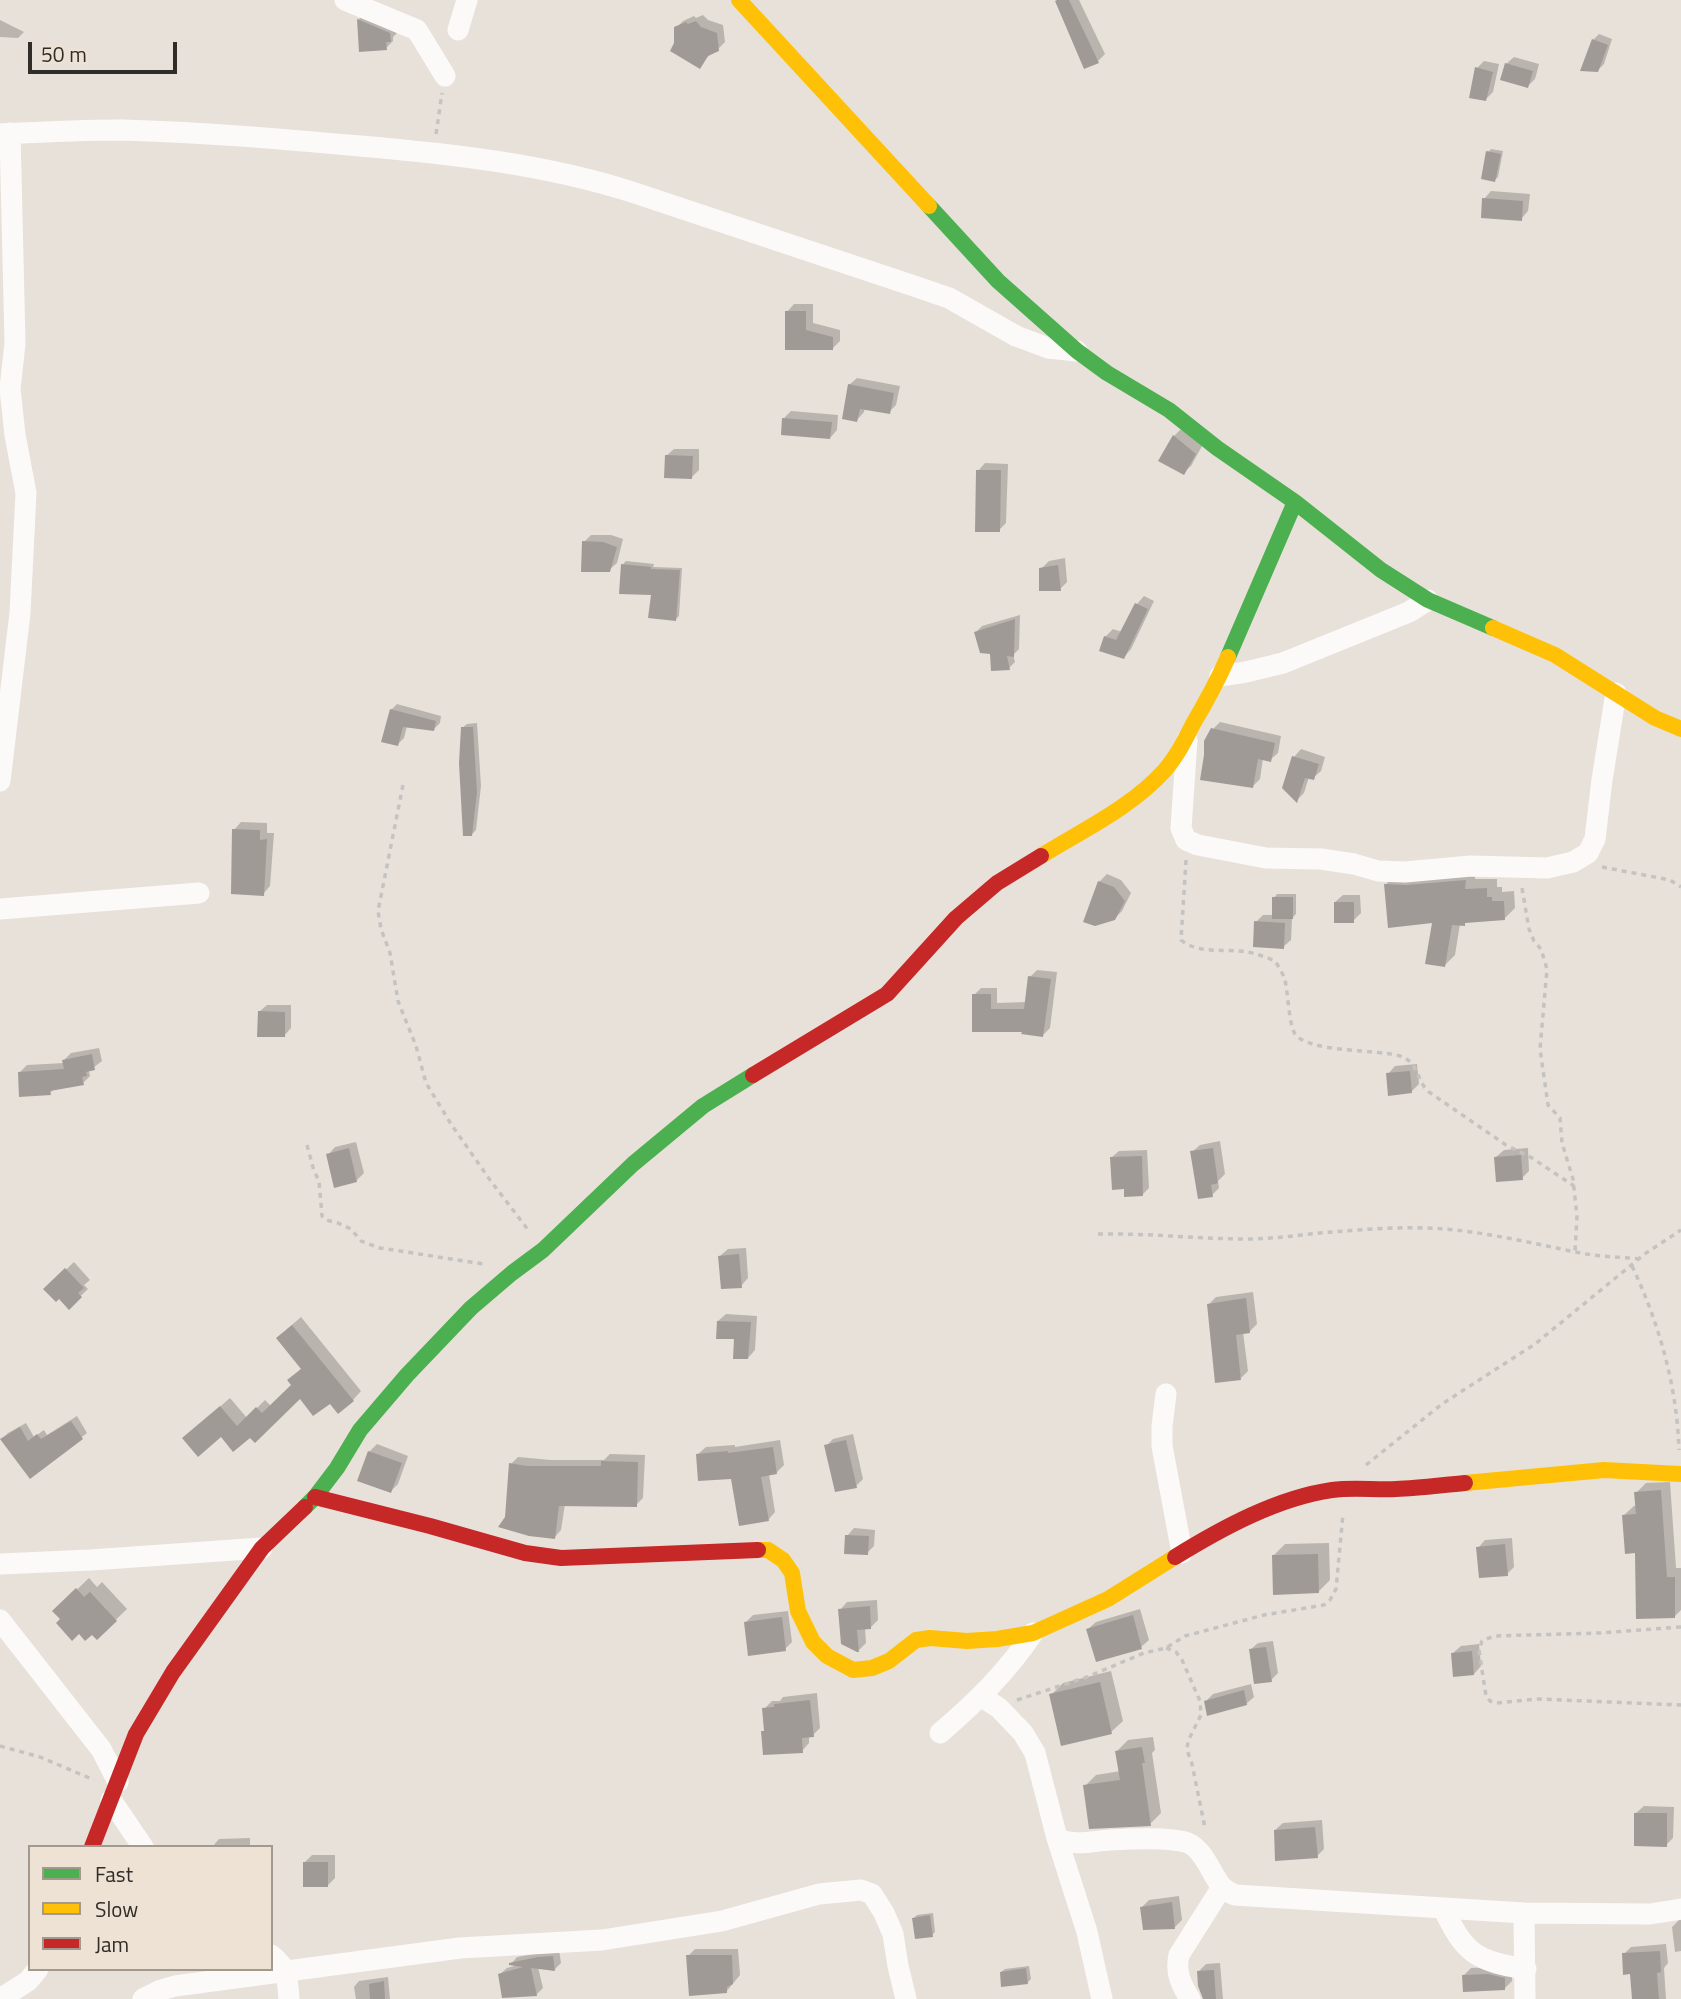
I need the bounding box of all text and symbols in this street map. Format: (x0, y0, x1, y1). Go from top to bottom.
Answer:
scale bar (32, 28, 180, 72)
text: 50 m (41, 38, 87, 70)
legend (28, 1845, 273, 1971)
text: Fast (95, 1858, 133, 1890)
text: Slow (95, 1893, 138, 1925)
text: Jam (95, 1928, 129, 1960)

